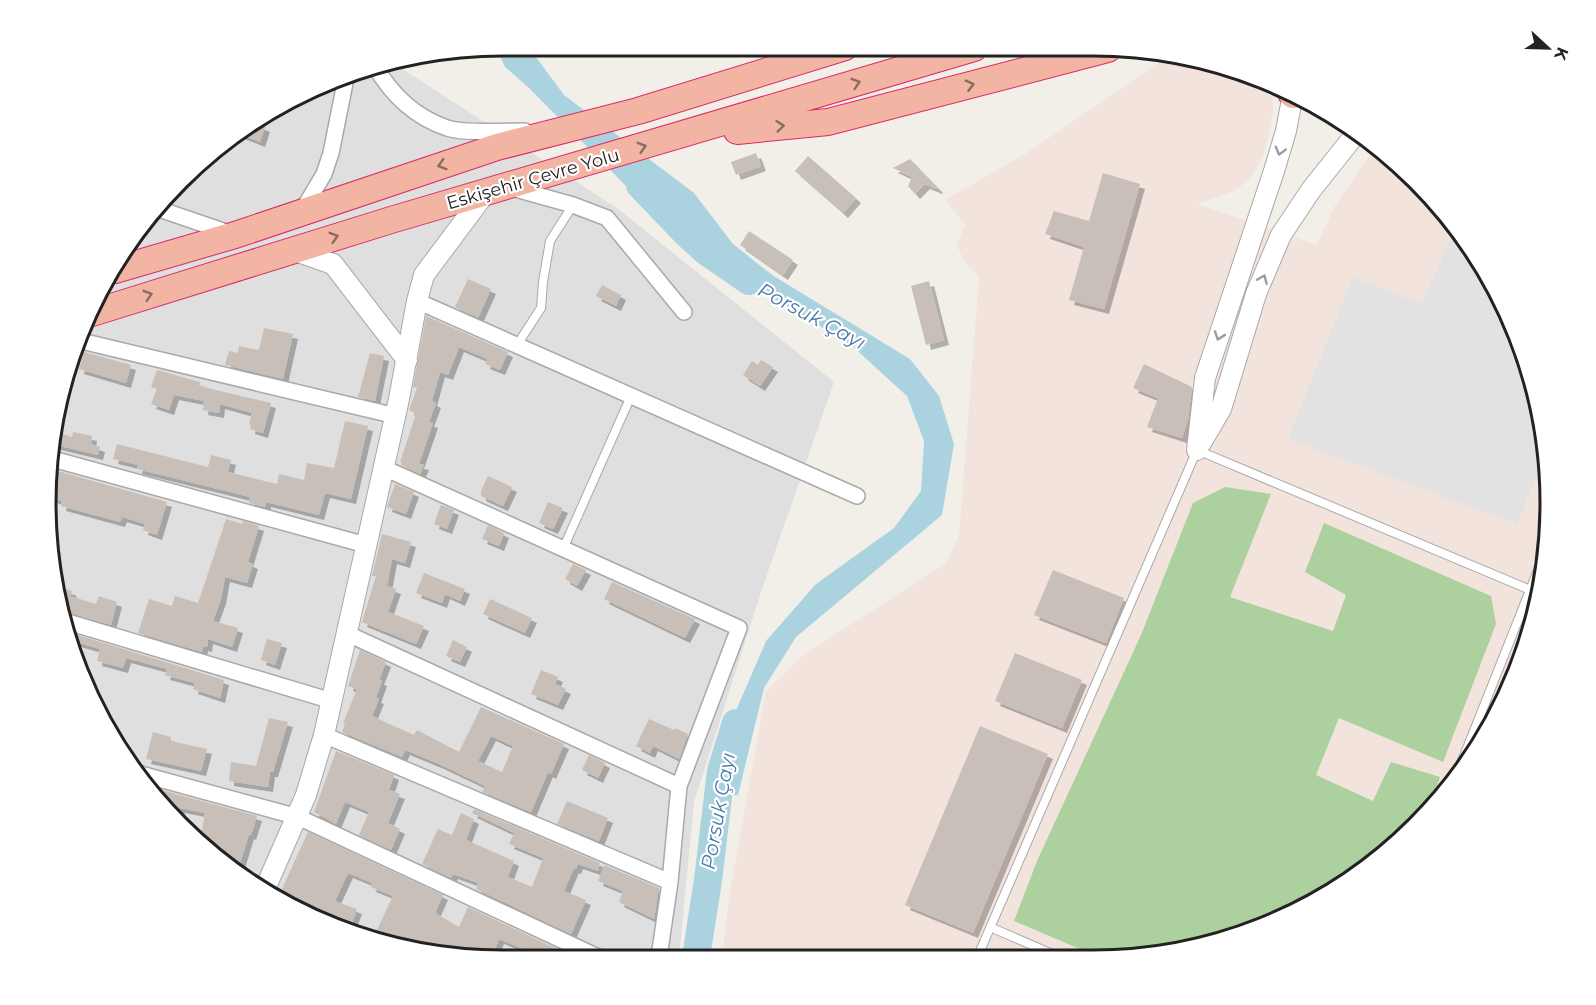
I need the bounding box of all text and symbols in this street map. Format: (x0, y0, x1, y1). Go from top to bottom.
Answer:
north arrow (1518, 18, 1578, 78)
text: K (1550, 44, 1572, 64)
one-way arrow (850, 78, 861, 90)
one-way arrow (964, 79, 974, 92)
one-way arrow (775, 120, 784, 133)
one-way arrow (637, 142, 647, 154)
street label: Eskişehir Çevre Yolu (444, 144, 622, 214)
one-way arrow (1275, 145, 1287, 156)
one-way arrow (437, 158, 448, 170)
one-way arrow (328, 232, 339, 245)
one-way arrow (1255, 274, 1267, 285)
water label: Porsuk Çayı (754, 278, 870, 354)
one-way arrow (142, 290, 153, 303)
one-way arrow (1214, 330, 1226, 341)
water label: Porsuk Çayı (696, 751, 740, 871)

